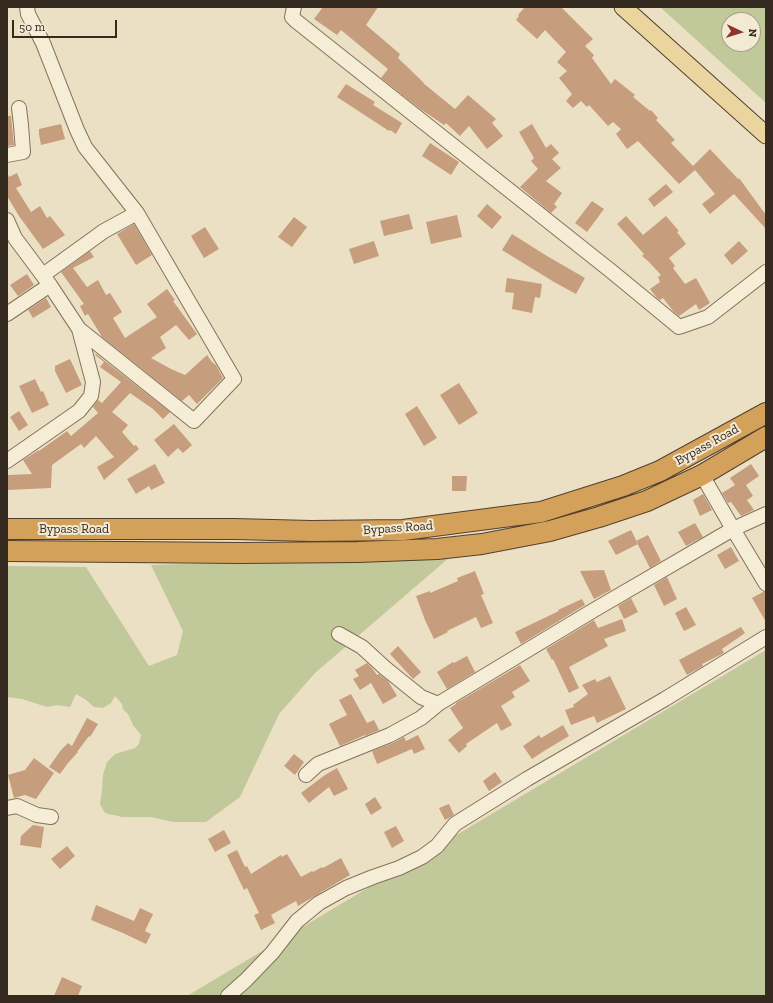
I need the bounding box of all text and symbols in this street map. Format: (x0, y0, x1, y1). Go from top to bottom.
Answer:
scale bar (14, 12, 119, 38)
north arrow (721, 12, 761, 52)
text: 50 m (19, 20, 45, 34)
text: N (746, 28, 759, 37)
street label: Bypass Road (673, 421, 741, 469)
street label: Bypass Road (362, 518, 434, 538)
street label: Bypass Road (39, 521, 109, 537)

